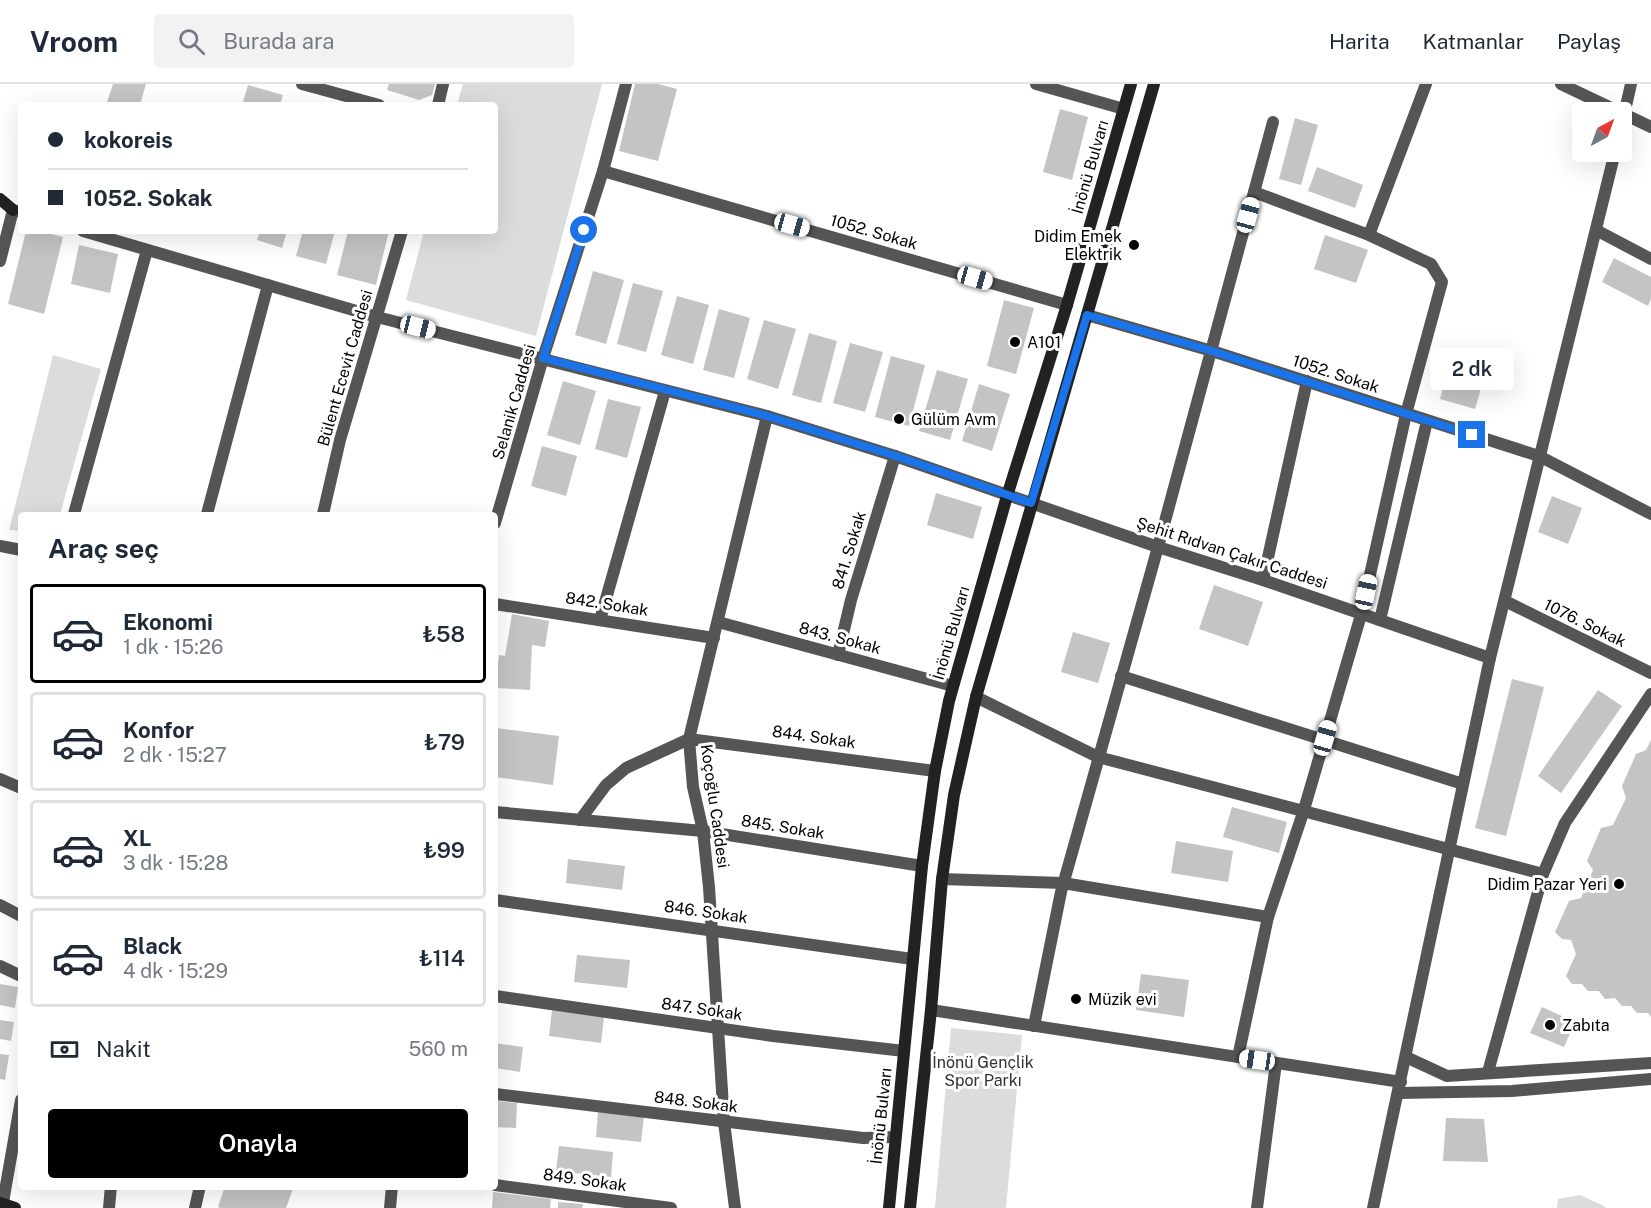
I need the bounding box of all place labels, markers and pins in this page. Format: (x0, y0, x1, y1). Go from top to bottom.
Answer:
place label: Didim Emek Elektrik (1034, 227, 1122, 264)
marker: Didim Emek Elektrik (1127, 238, 1141, 252)
place label: A101 (1027, 333, 1061, 352)
marker: A101 (1008, 335, 1022, 349)
place label: Gülüm Avm (911, 410, 996, 429)
marker: Gülüm Avm (892, 412, 906, 426)
place label: Didim Pazar Yeri (1487, 875, 1607, 894)
marker: Didim Pazar Yeri (1612, 877, 1626, 891)
place label: Müzik evi (1088, 990, 1157, 1009)
marker: Müzik evi (1069, 992, 1083, 1006)
place label: Zabıta (1562, 1016, 1610, 1035)
marker: Zabıta (1543, 1018, 1557, 1032)

